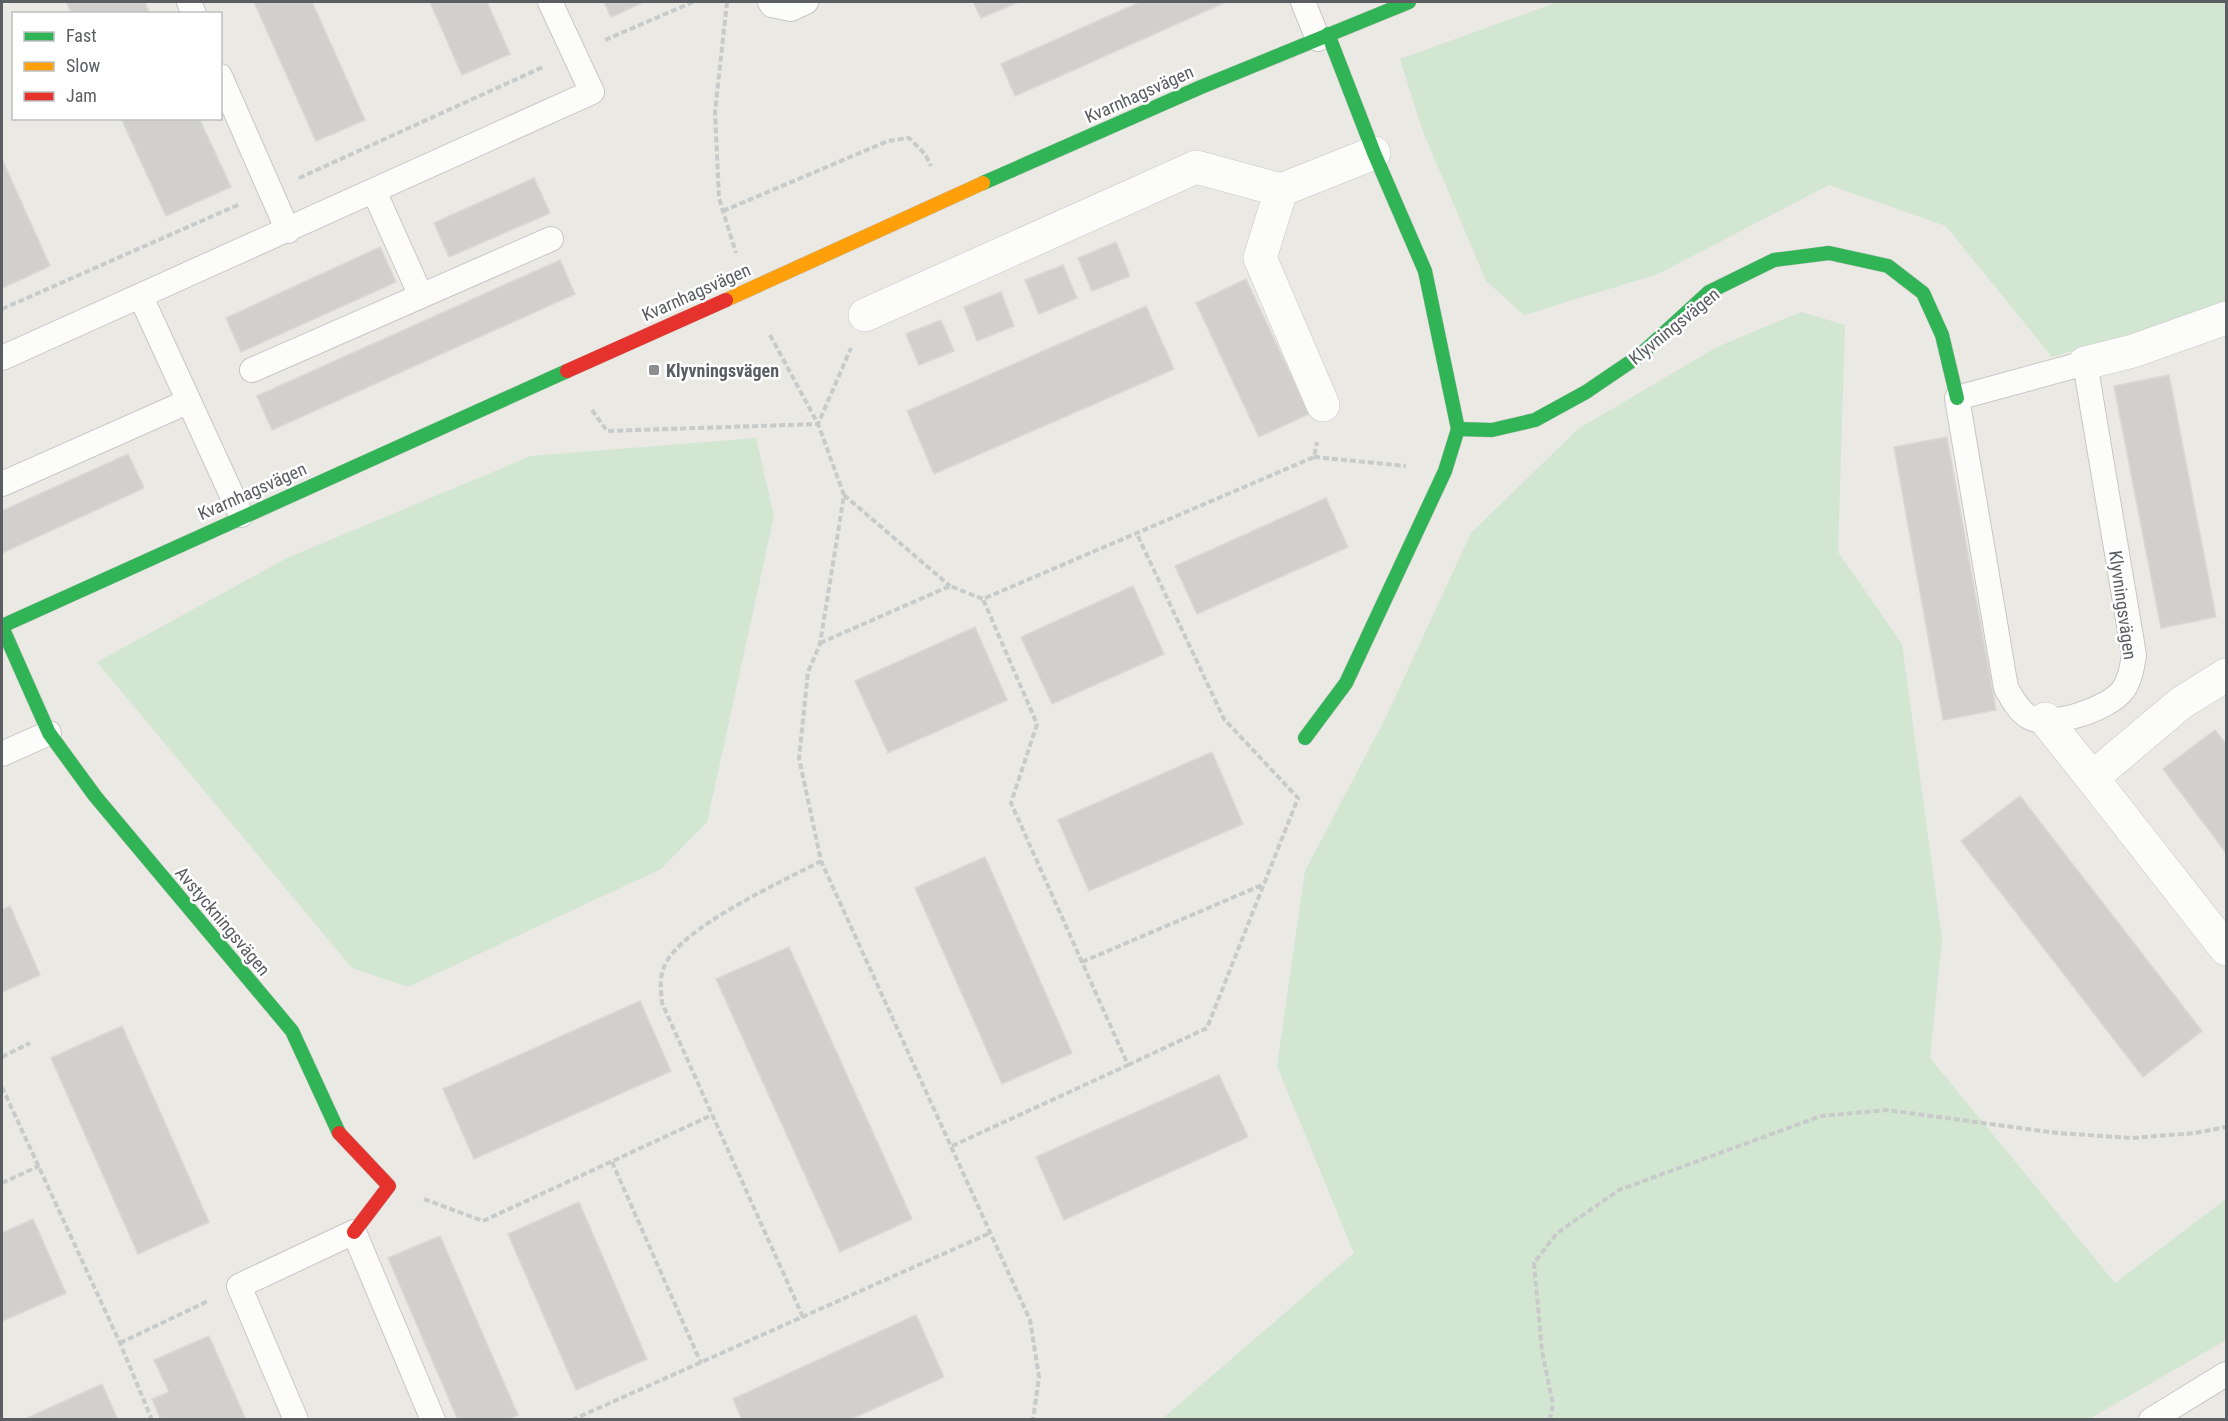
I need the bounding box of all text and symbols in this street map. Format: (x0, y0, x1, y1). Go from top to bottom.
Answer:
legend (12, 12, 222, 120)
text: Fast (66, 25, 97, 46)
text: Slow (66, 55, 101, 76)
street label: Kvarnhagsvägen (1082, 61, 1196, 127)
text: Jam (66, 85, 97, 106)
street label: Kvarnhagsvägen (639, 259, 753, 325)
street label: Klyvningsvägen (1625, 283, 1723, 369)
place label: Klyvningsvägen (666, 360, 779, 381)
marker: Klyvningsvägen (647, 363, 661, 377)
street label: Kvarnhagsvägen (195, 458, 309, 524)
street label: Klyvningsvägen (2105, 549, 2141, 661)
street label: Avstyckningsvägen (171, 862, 275, 980)

